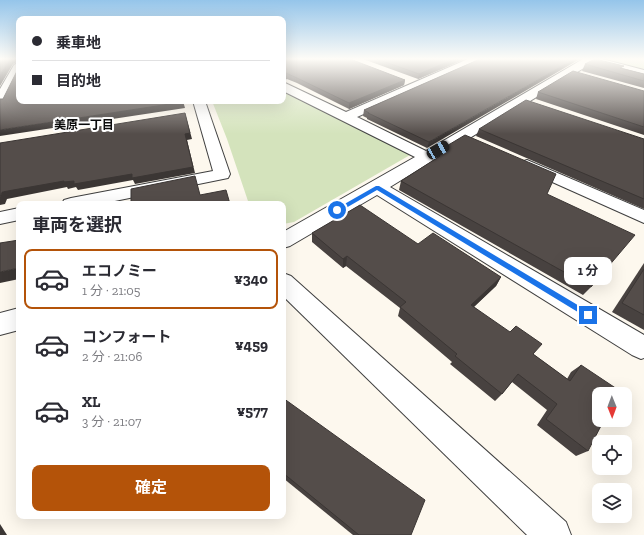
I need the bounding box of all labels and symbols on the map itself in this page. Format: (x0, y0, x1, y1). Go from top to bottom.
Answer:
district label: 美原一丁目 (54, 118, 114, 132)
car (425, 139, 451, 161)
route start (328, 201, 346, 219)
callout: 1 分 (564, 257, 612, 285)
route end (579, 306, 597, 324)
north arrow (592, 387, 632, 427)

